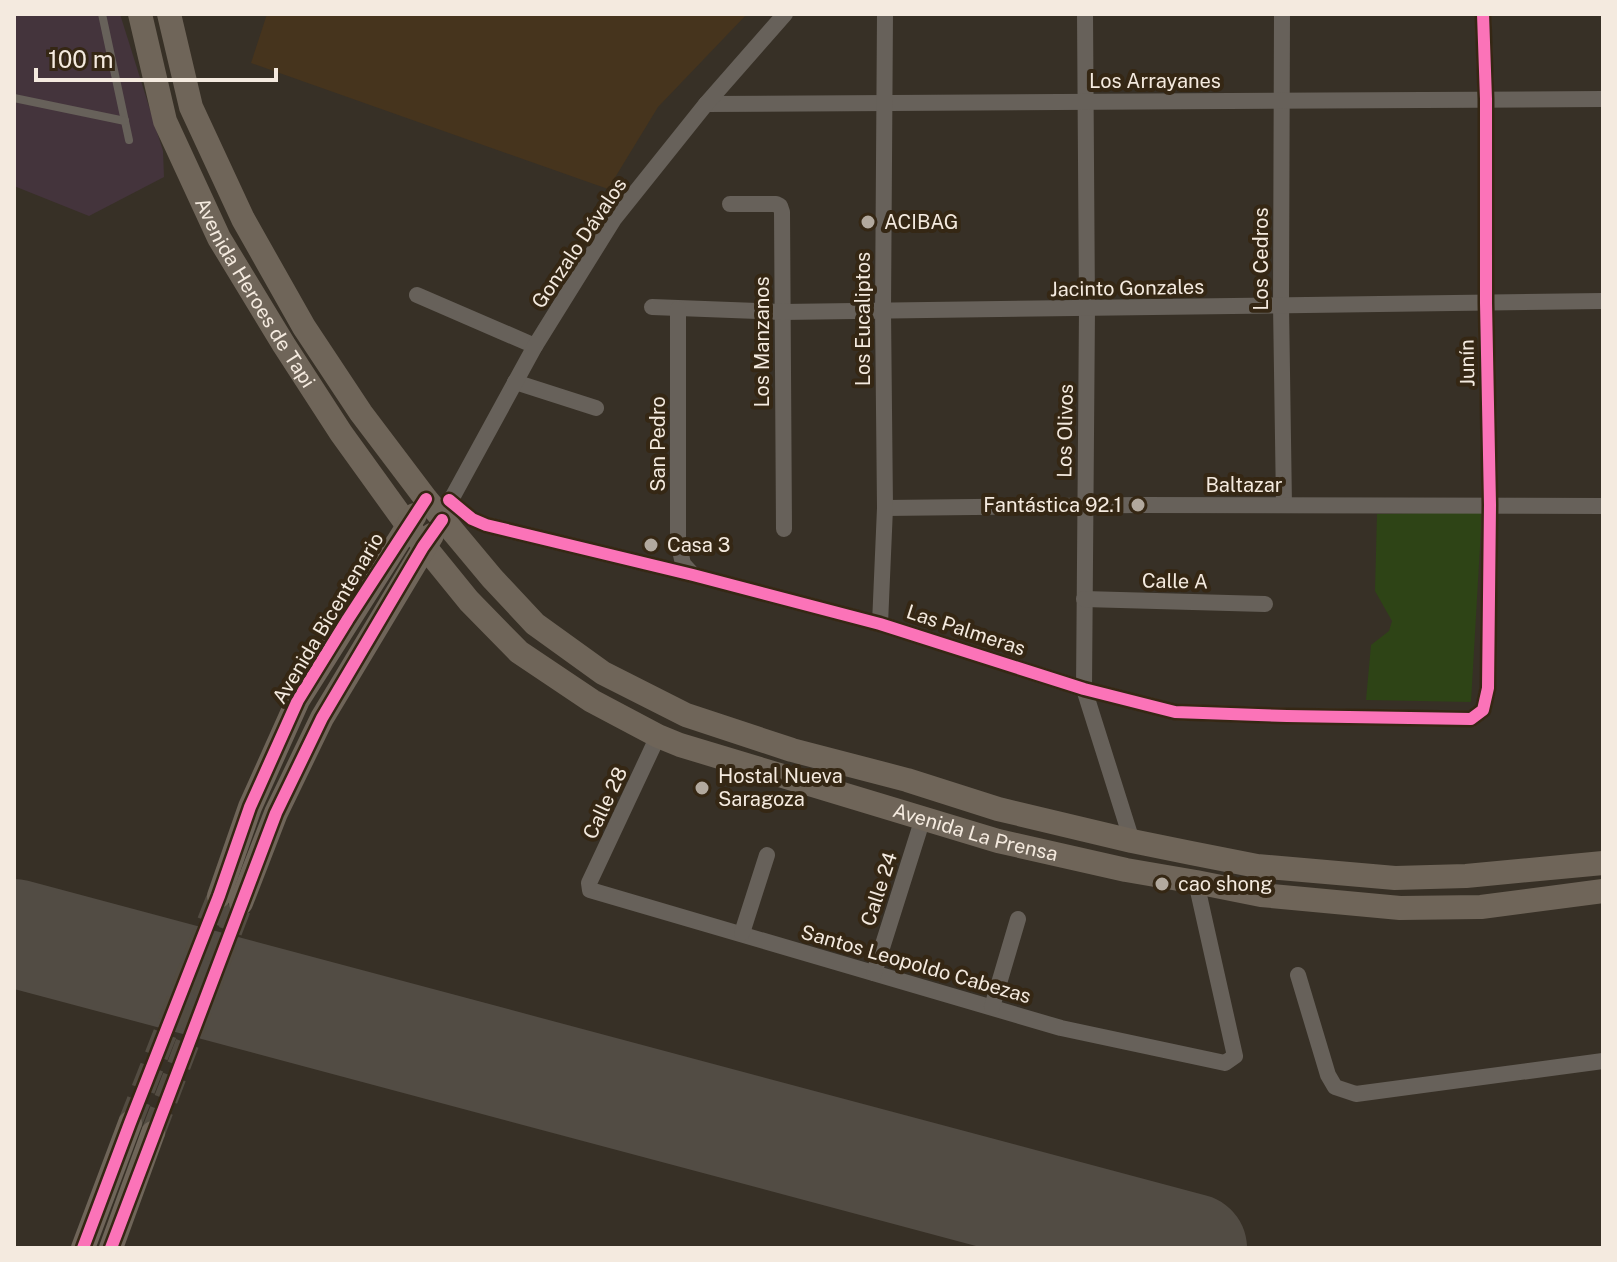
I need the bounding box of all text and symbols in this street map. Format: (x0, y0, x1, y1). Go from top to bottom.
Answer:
scale bar (36, 32, 276, 82)
text: 100 m (48, 45, 114, 73)
street label: Los Arrayanes (1089, 69, 1221, 93)
street label: Gonzalo Dávalos (526, 173, 632, 313)
street label: Avenida Heroes de Tapi (190, 194, 320, 392)
street label: Los Cedros (1249, 207, 1273, 311)
place label: ACIBAG (884, 210, 958, 234)
marker: ACIBAG (859, 213, 877, 231)
street label: Los Eucaliptos (851, 252, 875, 386)
street label: Jacinto Gonzales (1050, 275, 1204, 301)
street label: Los Manzanos (750, 276, 774, 408)
street label: Junín (1455, 339, 1479, 387)
street label: Los Olivos (1052, 384, 1078, 478)
street label: San Pedro (646, 396, 670, 492)
street label: Baltazar (1205, 473, 1283, 497)
place label: Fantástica 92.1 (983, 493, 1122, 517)
marker: Fantástica 92.1 (1129, 496, 1147, 514)
street label: Avenida Bicentenario (267, 528, 389, 708)
place label: Casa 3 (667, 533, 730, 557)
marker: Casa 3 (642, 536, 660, 554)
street label: Calle A (1142, 568, 1208, 594)
street label: Las Palmeras (903, 599, 1029, 661)
street label: Calle 28 (578, 763, 632, 843)
place label: Hostal Nueva Saragoza (718, 764, 843, 811)
marker: Hostal Nueva Saragoza (693, 779, 711, 797)
street label: Avenida La Prensa (890, 798, 1060, 866)
street label: Calle 24 (856, 849, 902, 929)
place label: cao shong (1178, 872, 1273, 896)
marker: cao shong (1153, 875, 1171, 893)
street label: Santos Leopoldo Cabezas (798, 920, 1034, 1008)

